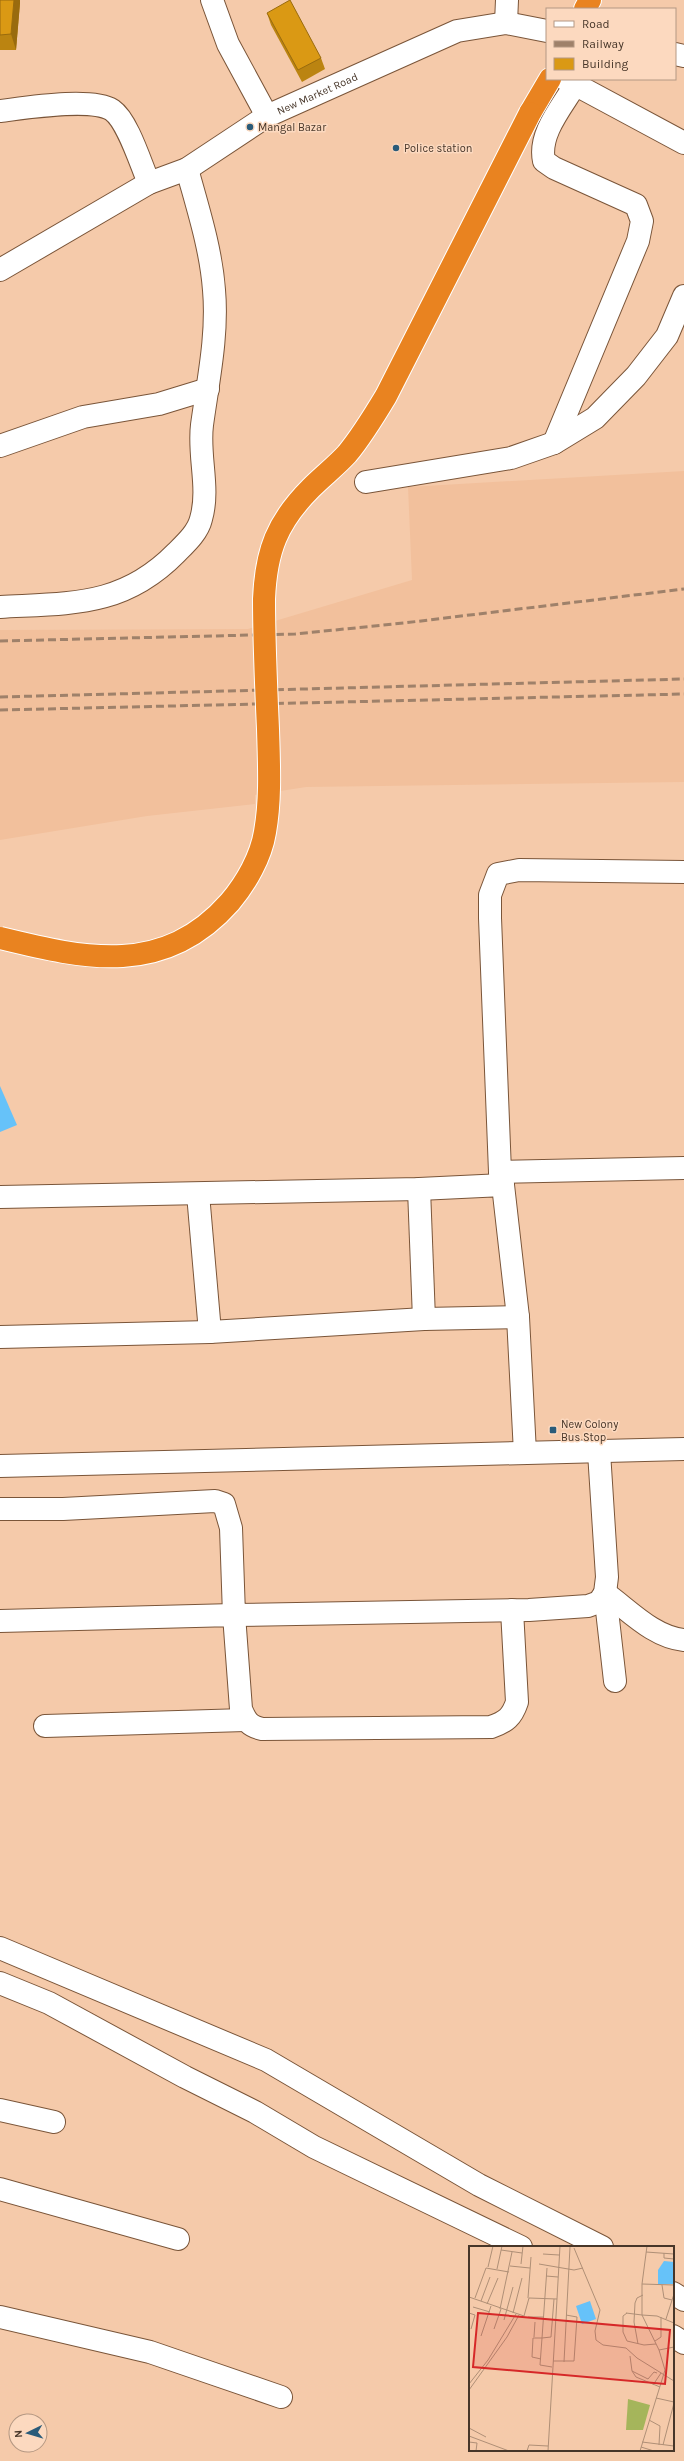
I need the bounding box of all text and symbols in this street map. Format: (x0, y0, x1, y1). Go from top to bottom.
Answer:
legend (546, 8, 676, 80)
text: Road (582, 17, 610, 31)
text: Railway (582, 37, 624, 51)
text: Building (582, 57, 629, 71)
street label: New Market Road (275, 70, 360, 118)
place label: Mangal Bazar (258, 121, 326, 134)
marker: Mangal Bazar (245, 122, 255, 132)
place label: Police station (404, 142, 472, 155)
marker: Police station (391, 143, 401, 153)
place label: New Colony Bus Stop (561, 1418, 618, 1444)
marker: New Colony Bus Stop (548, 1425, 558, 1435)
inset map (469, 2246, 674, 2451)
north arrow (8, 2413, 48, 2453)
text: N (12, 2429, 25, 2438)

